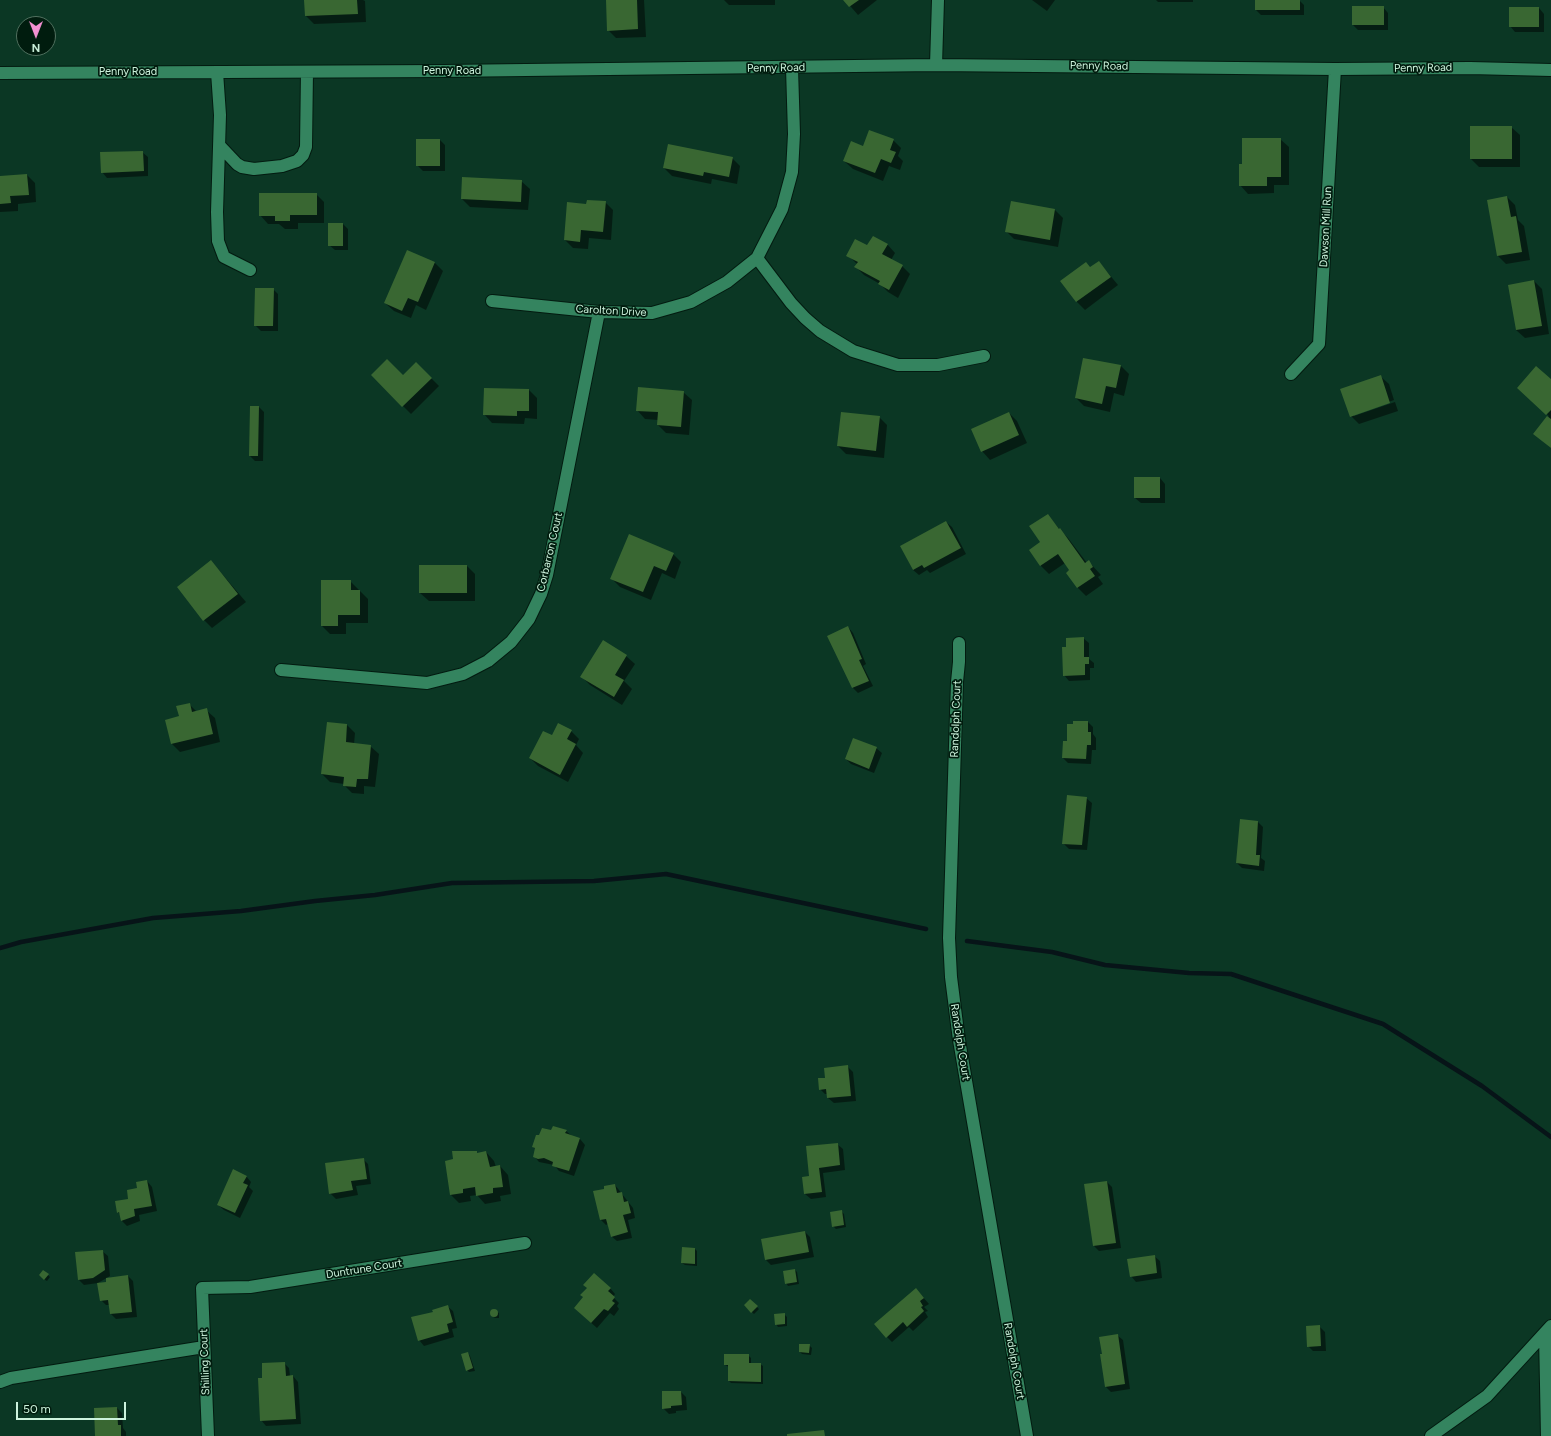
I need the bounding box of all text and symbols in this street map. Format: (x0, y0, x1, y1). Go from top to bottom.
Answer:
north arrow (16, 16, 56, 56)
text: N (32, 41, 40, 54)
street label: Penny Road (1070, 59, 1128, 73)
street label: Penny Road (747, 61, 805, 75)
street label: Penny Road (1394, 61, 1452, 75)
street label: Penny Road (423, 64, 481, 78)
street label: Penny Road (99, 65, 157, 79)
street label: Dawson Mill Run (1317, 186, 1335, 268)
street label: Carolton Drive (575, 303, 647, 319)
street label: Corbarron Court (534, 511, 566, 593)
street label: Randolph Court (948, 680, 964, 758)
street label: Randolph Court (947, 1003, 973, 1081)
street label: Duntrune Court (325, 1256, 403, 1282)
street label: Randolph Court (1001, 1322, 1027, 1400)
street label: Shilling Court (197, 1329, 213, 1395)
scale bar (18, 1394, 128, 1420)
text: 50 m (23, 1402, 51, 1416)

